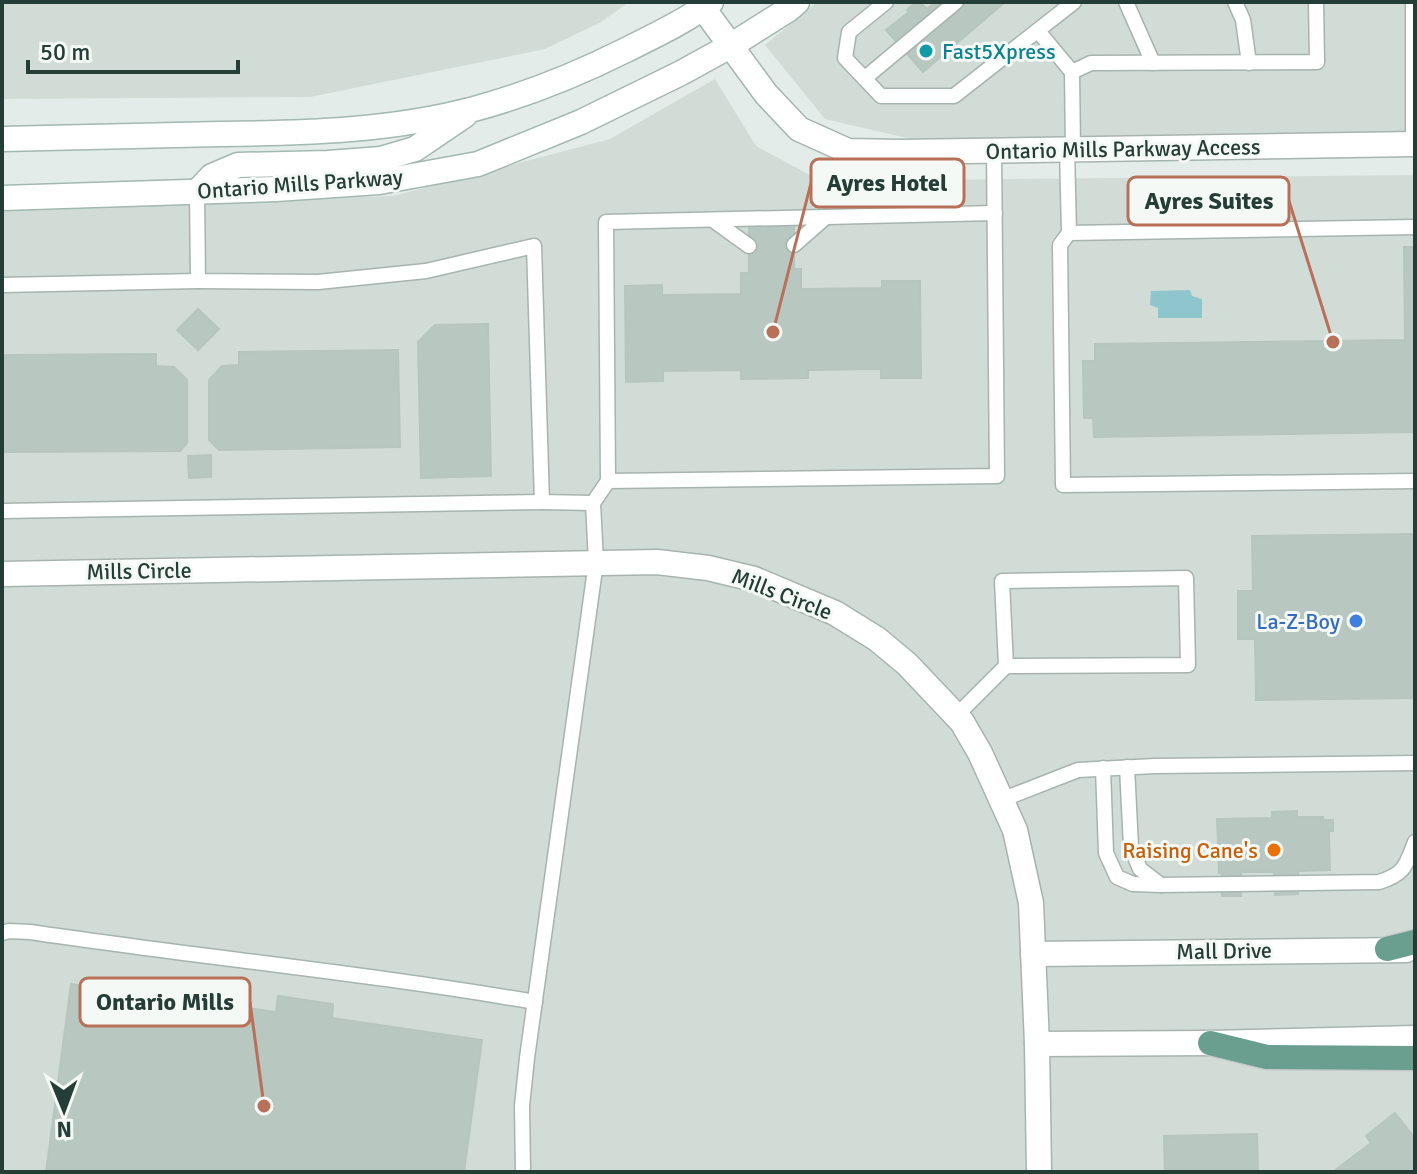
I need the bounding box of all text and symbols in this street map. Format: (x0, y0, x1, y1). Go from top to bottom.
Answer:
scale bar (28, 24, 238, 74)
text: 50 m (40, 37, 90, 67)
place label: Fast5Xpress (942, 38, 1056, 65)
marker: Fast5Xpress (917, 42, 935, 60)
street label: Ontario Mills Parkway Access (985, 133, 1261, 165)
callout: Ayres Hotel (811, 159, 964, 207)
street label: Ontario Mills Parkway (196, 163, 404, 205)
text: Ayres Hotel (826, 168, 948, 198)
callout: Ayres Suites (1128, 177, 1289, 225)
text: Ayres Suites (1145, 186, 1274, 216)
street label: Mills Circle (86, 557, 192, 585)
street label: Mills Circle (728, 563, 836, 625)
place label: La-Z-Boy (1256, 608, 1341, 635)
marker: La-Z-Boy (1347, 612, 1365, 630)
place label: Raising Cane's (1122, 837, 1258, 864)
marker: Raising Cane's (1265, 841, 1283, 859)
street label: Mall Drive (1176, 937, 1272, 965)
callout: Ontario Mills (80, 978, 250, 1026)
text: Ontario Mills (96, 987, 234, 1017)
north arrow (24, 1070, 104, 1150)
text: N (56, 1116, 72, 1143)

